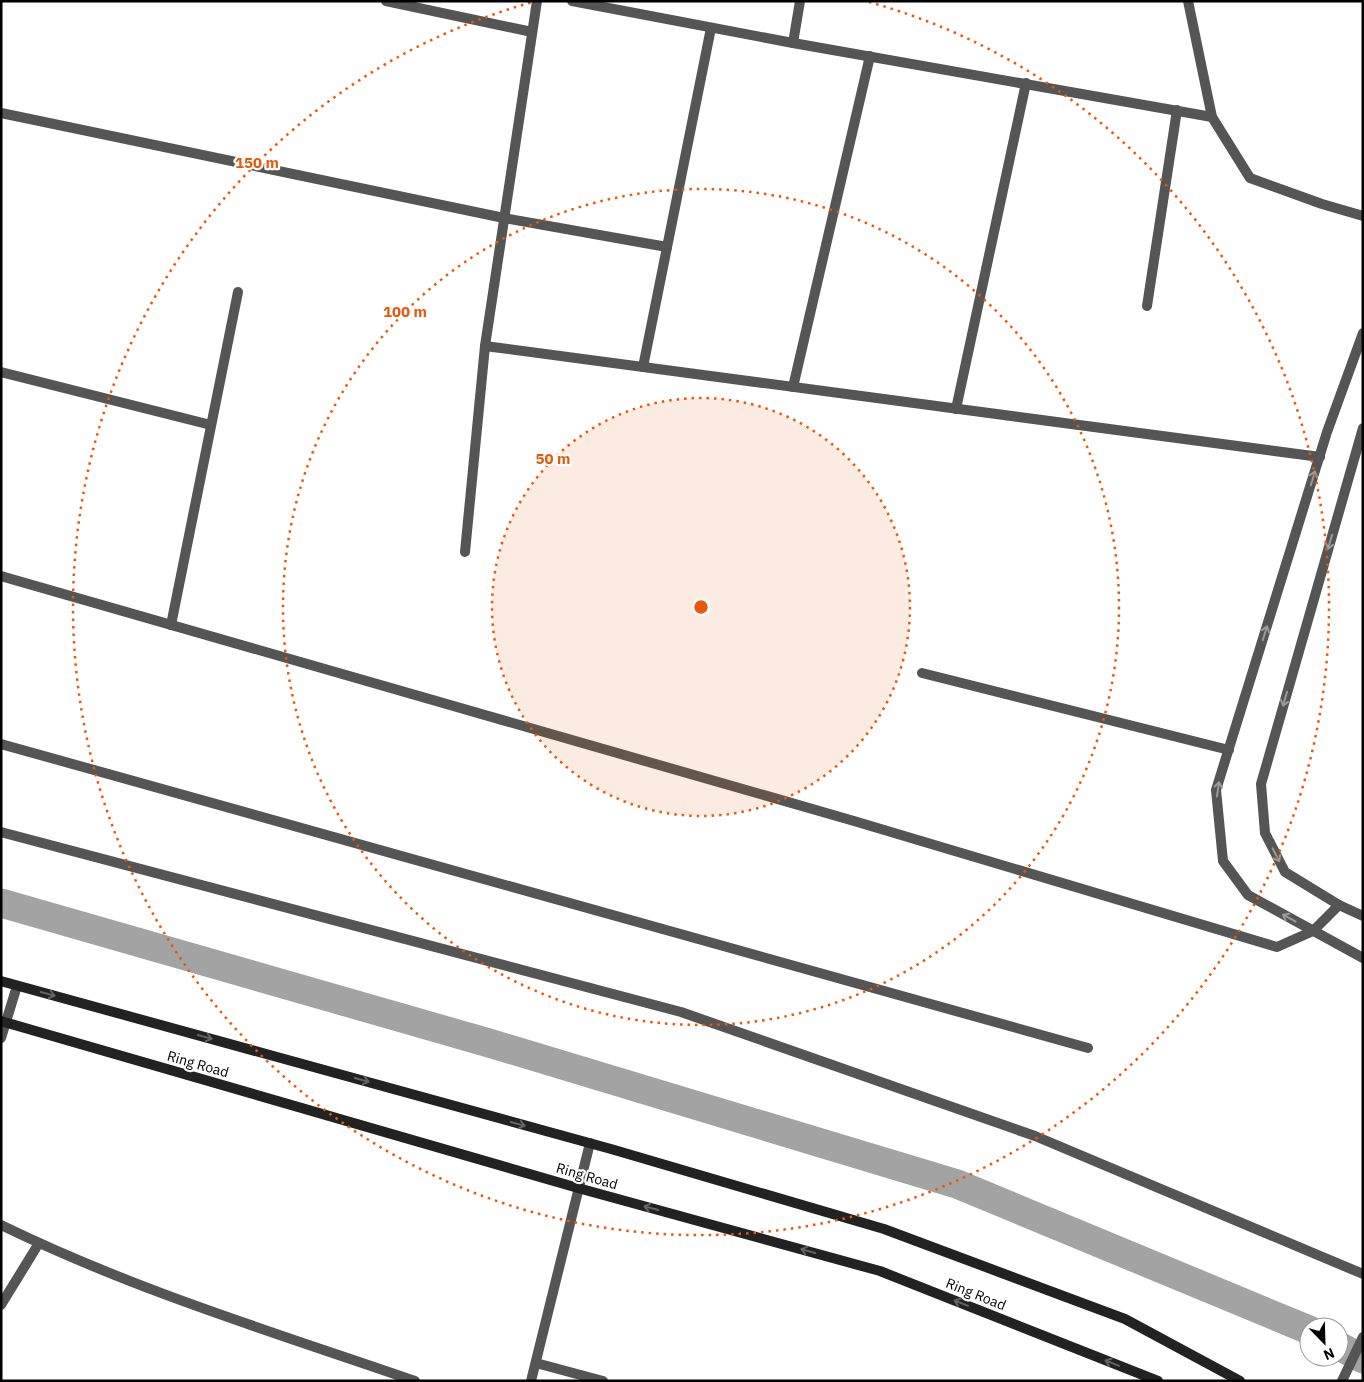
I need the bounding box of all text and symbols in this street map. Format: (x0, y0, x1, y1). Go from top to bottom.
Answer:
text: 150 m (235, 153, 279, 172)
text: 100 m (383, 302, 427, 321)
text: 50 m (536, 449, 570, 468)
one-way arrow (1309, 470, 1319, 486)
one-way arrow (1324, 534, 1334, 550)
centre of rings (692, 598, 710, 616)
one-way arrow (1261, 626, 1270, 642)
one-way arrow (1280, 690, 1290, 706)
one-way arrow (1213, 781, 1223, 797)
one-way arrow (1272, 847, 1281, 862)
one-way arrow (1283, 912, 1297, 922)
one-way arrow (40, 990, 56, 999)
one-way arrow (196, 1033, 212, 1043)
street label: Ring Road (165, 1047, 231, 1081)
one-way arrow (353, 1076, 369, 1086)
one-way arrow (510, 1119, 526, 1129)
street label: Ring Road (554, 1159, 620, 1193)
one-way arrow (643, 1203, 659, 1212)
one-way arrow (800, 1246, 816, 1255)
street label: Ring Road (943, 1274, 1009, 1314)
one-way arrow (954, 1298, 969, 1307)
north arrow (1299, 1317, 1349, 1367)
text: N (1321, 1344, 1337, 1364)
one-way arrow (1105, 1358, 1121, 1367)

